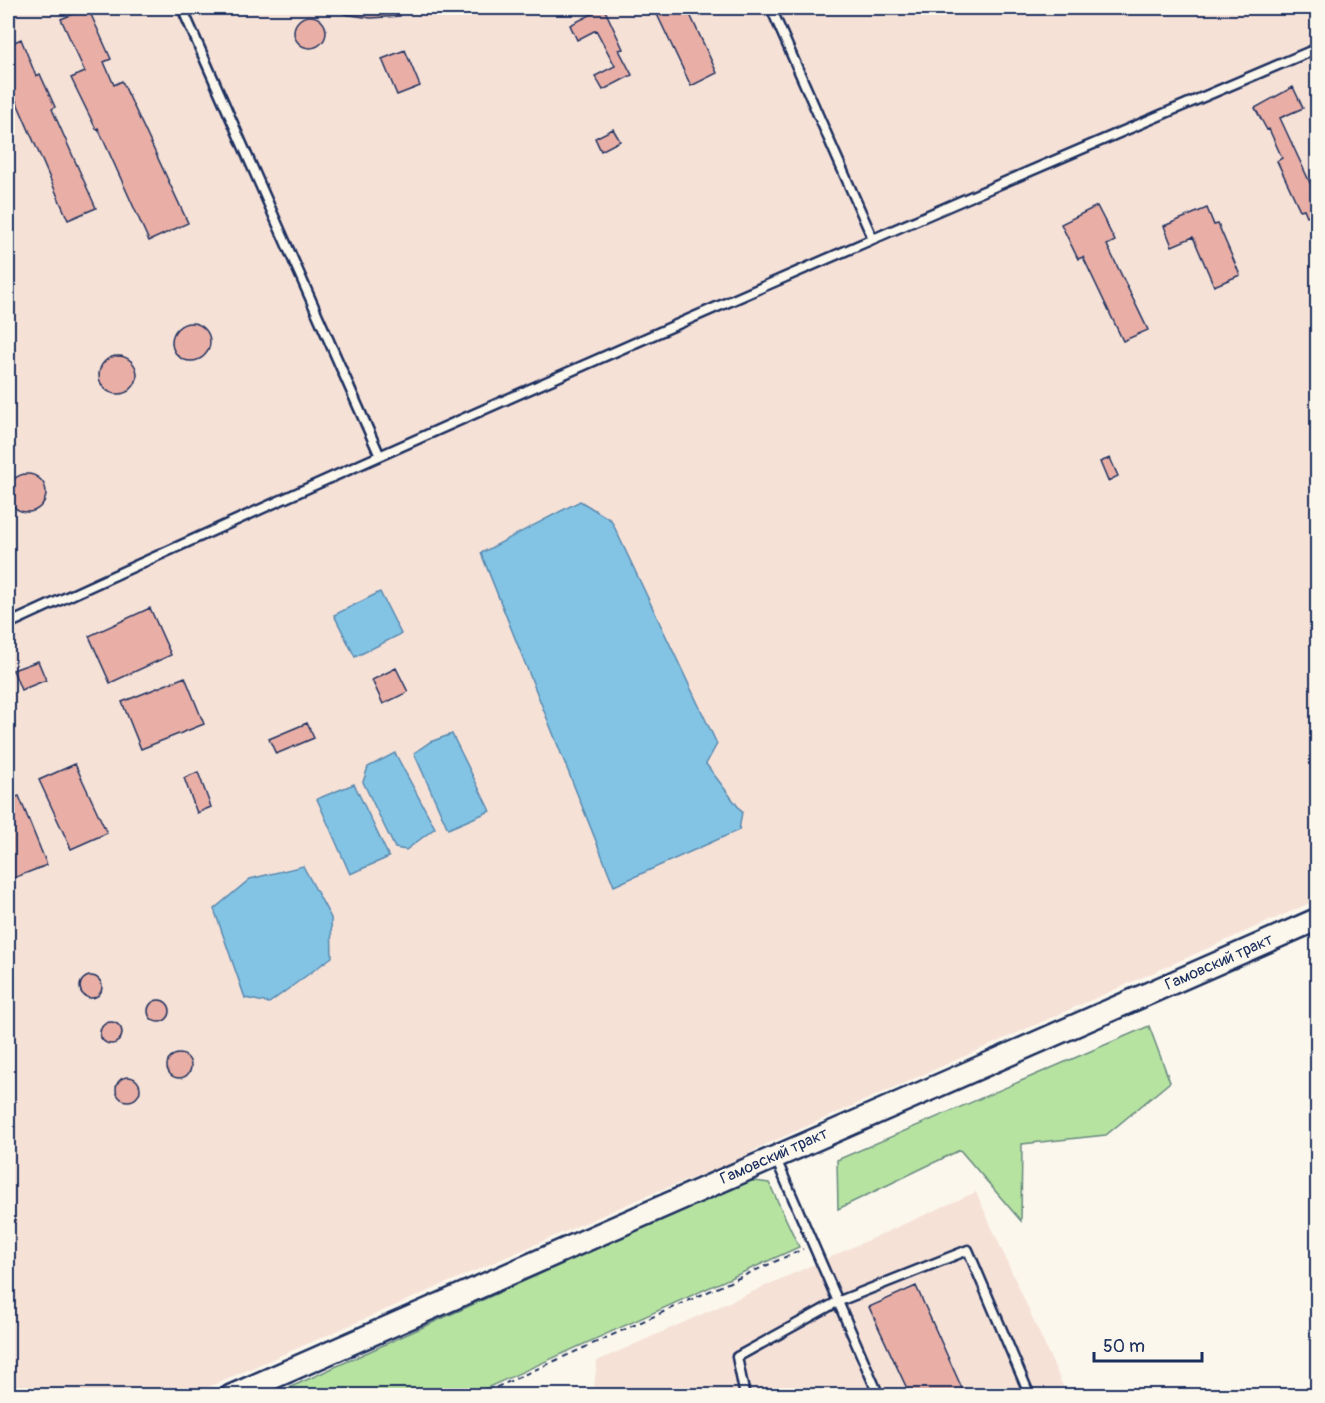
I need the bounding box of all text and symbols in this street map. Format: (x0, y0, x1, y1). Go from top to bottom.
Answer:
street label: Гамовский тракт (1162, 929, 1276, 995)
street label: Гамовский тракт (717, 1123, 831, 1189)
scale bar (1094, 1325, 1202, 1363)
text: 50 m (1103, 1335, 1145, 1358)

